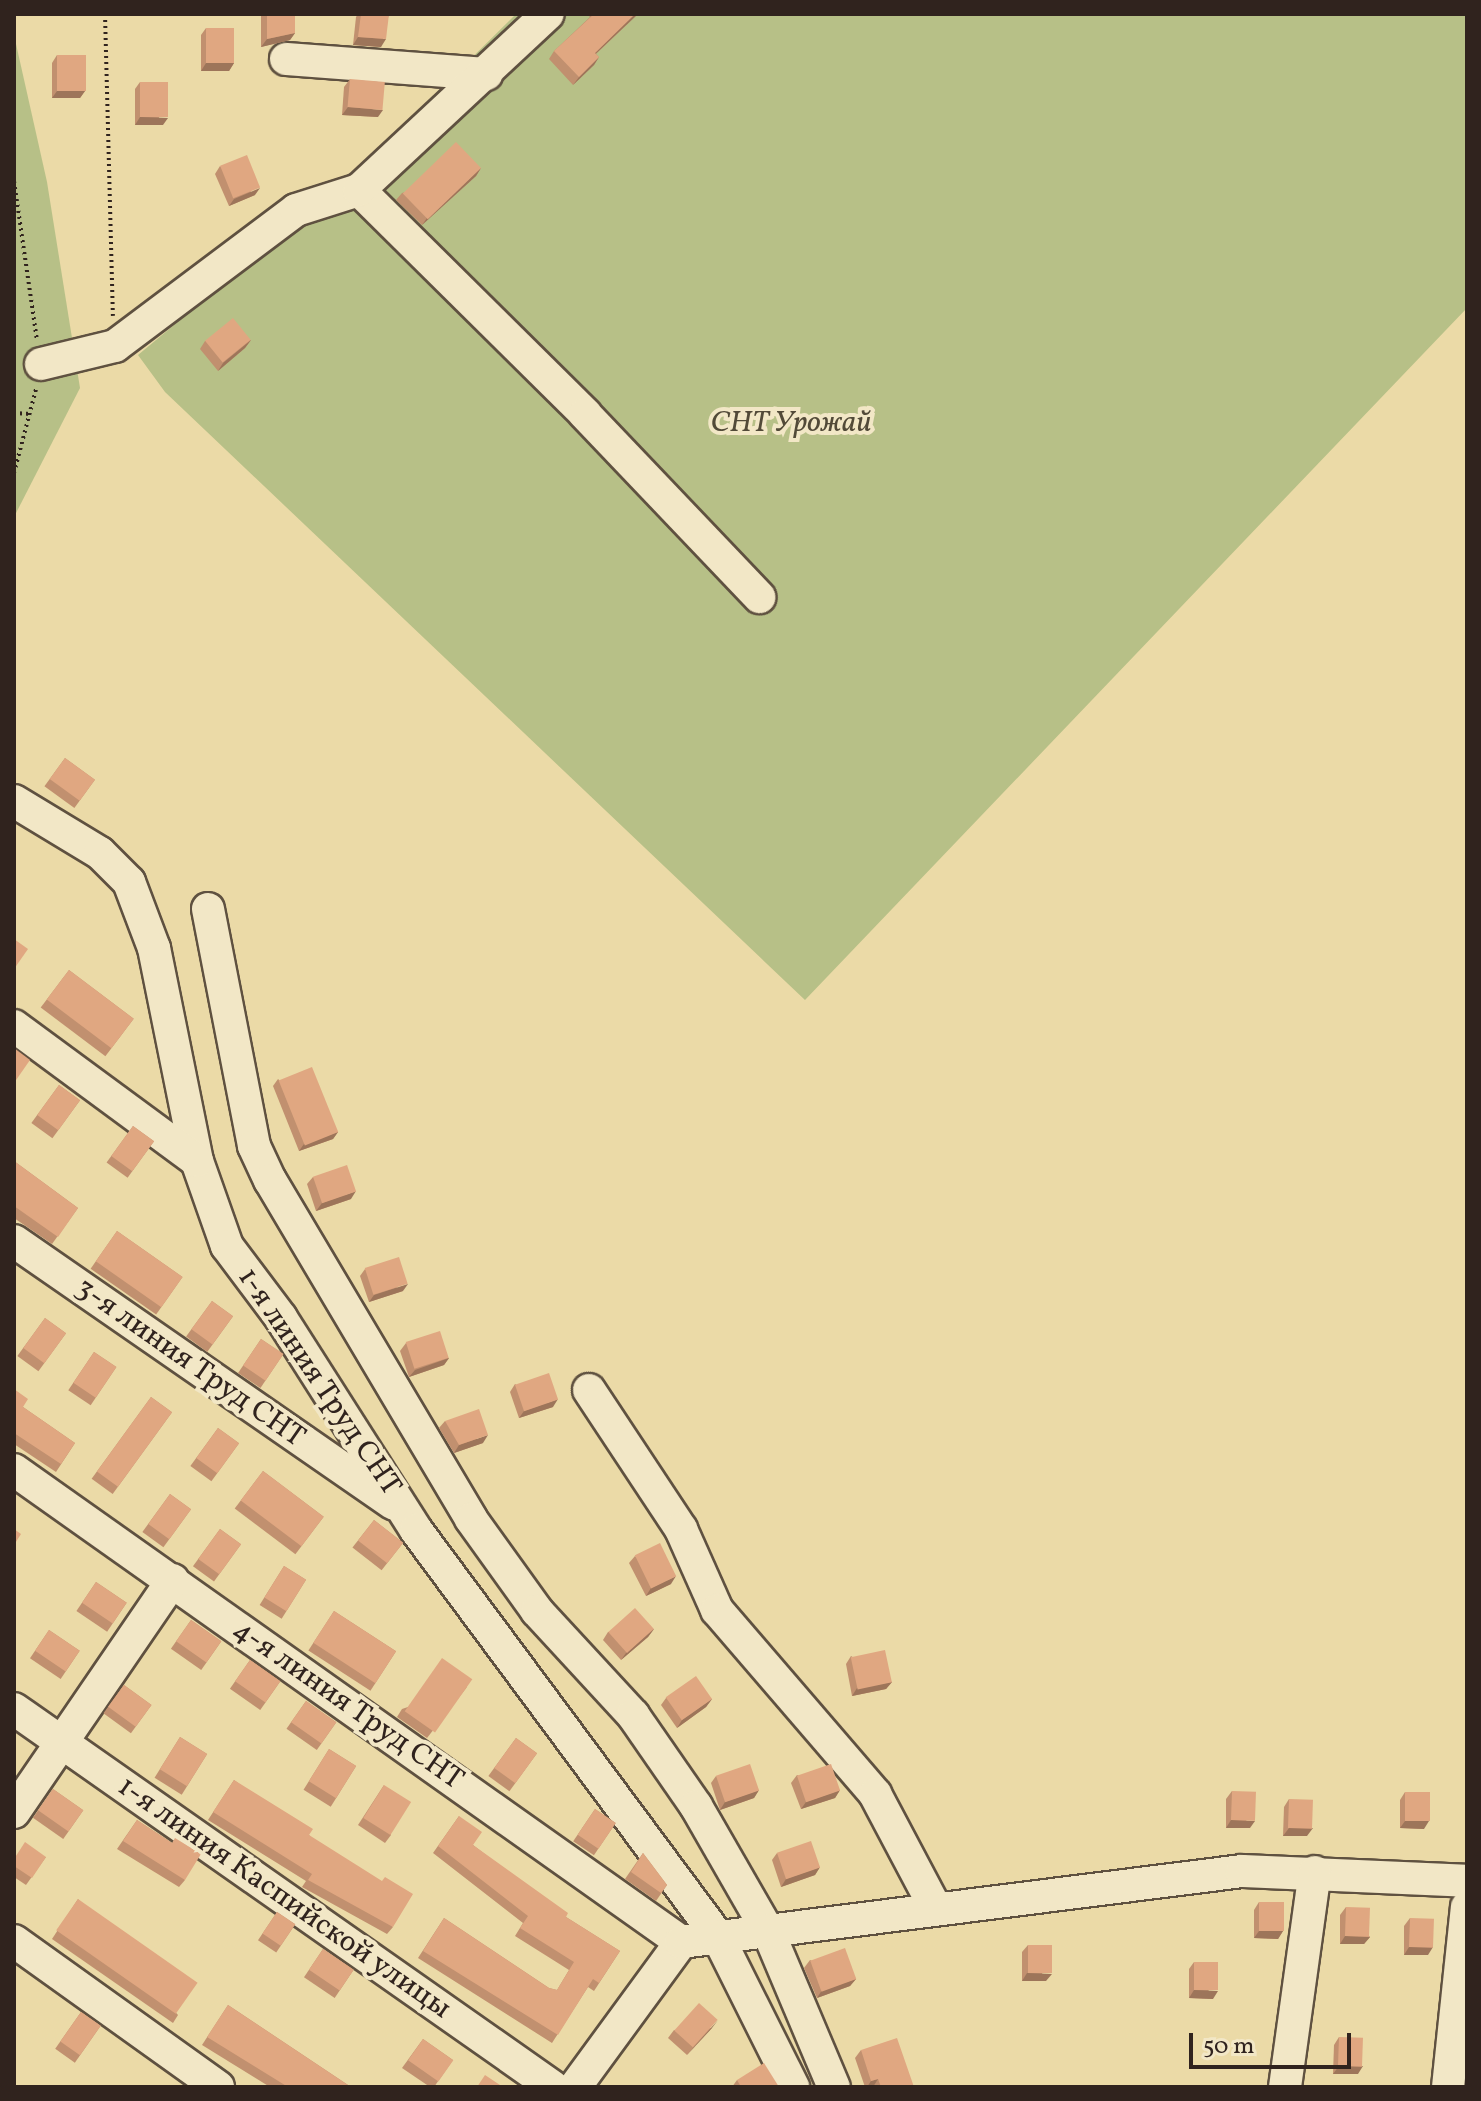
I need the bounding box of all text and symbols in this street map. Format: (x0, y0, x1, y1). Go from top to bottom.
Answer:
park label: СНТ Урожай (710, 405, 872, 441)
street label: 1-я линия Труд СНТ (229, 1261, 409, 1503)
street label: 3-я линия Труд СНТ (68, 1270, 312, 1456)
street label: 4-я линия Труд СНТ (225, 1612, 471, 1798)
street label: 1-я линия Каспийской улицы (110, 1769, 458, 2027)
scale bar (1193, 2017, 1355, 2067)
text: 50 m (1203, 2030, 1255, 2064)

